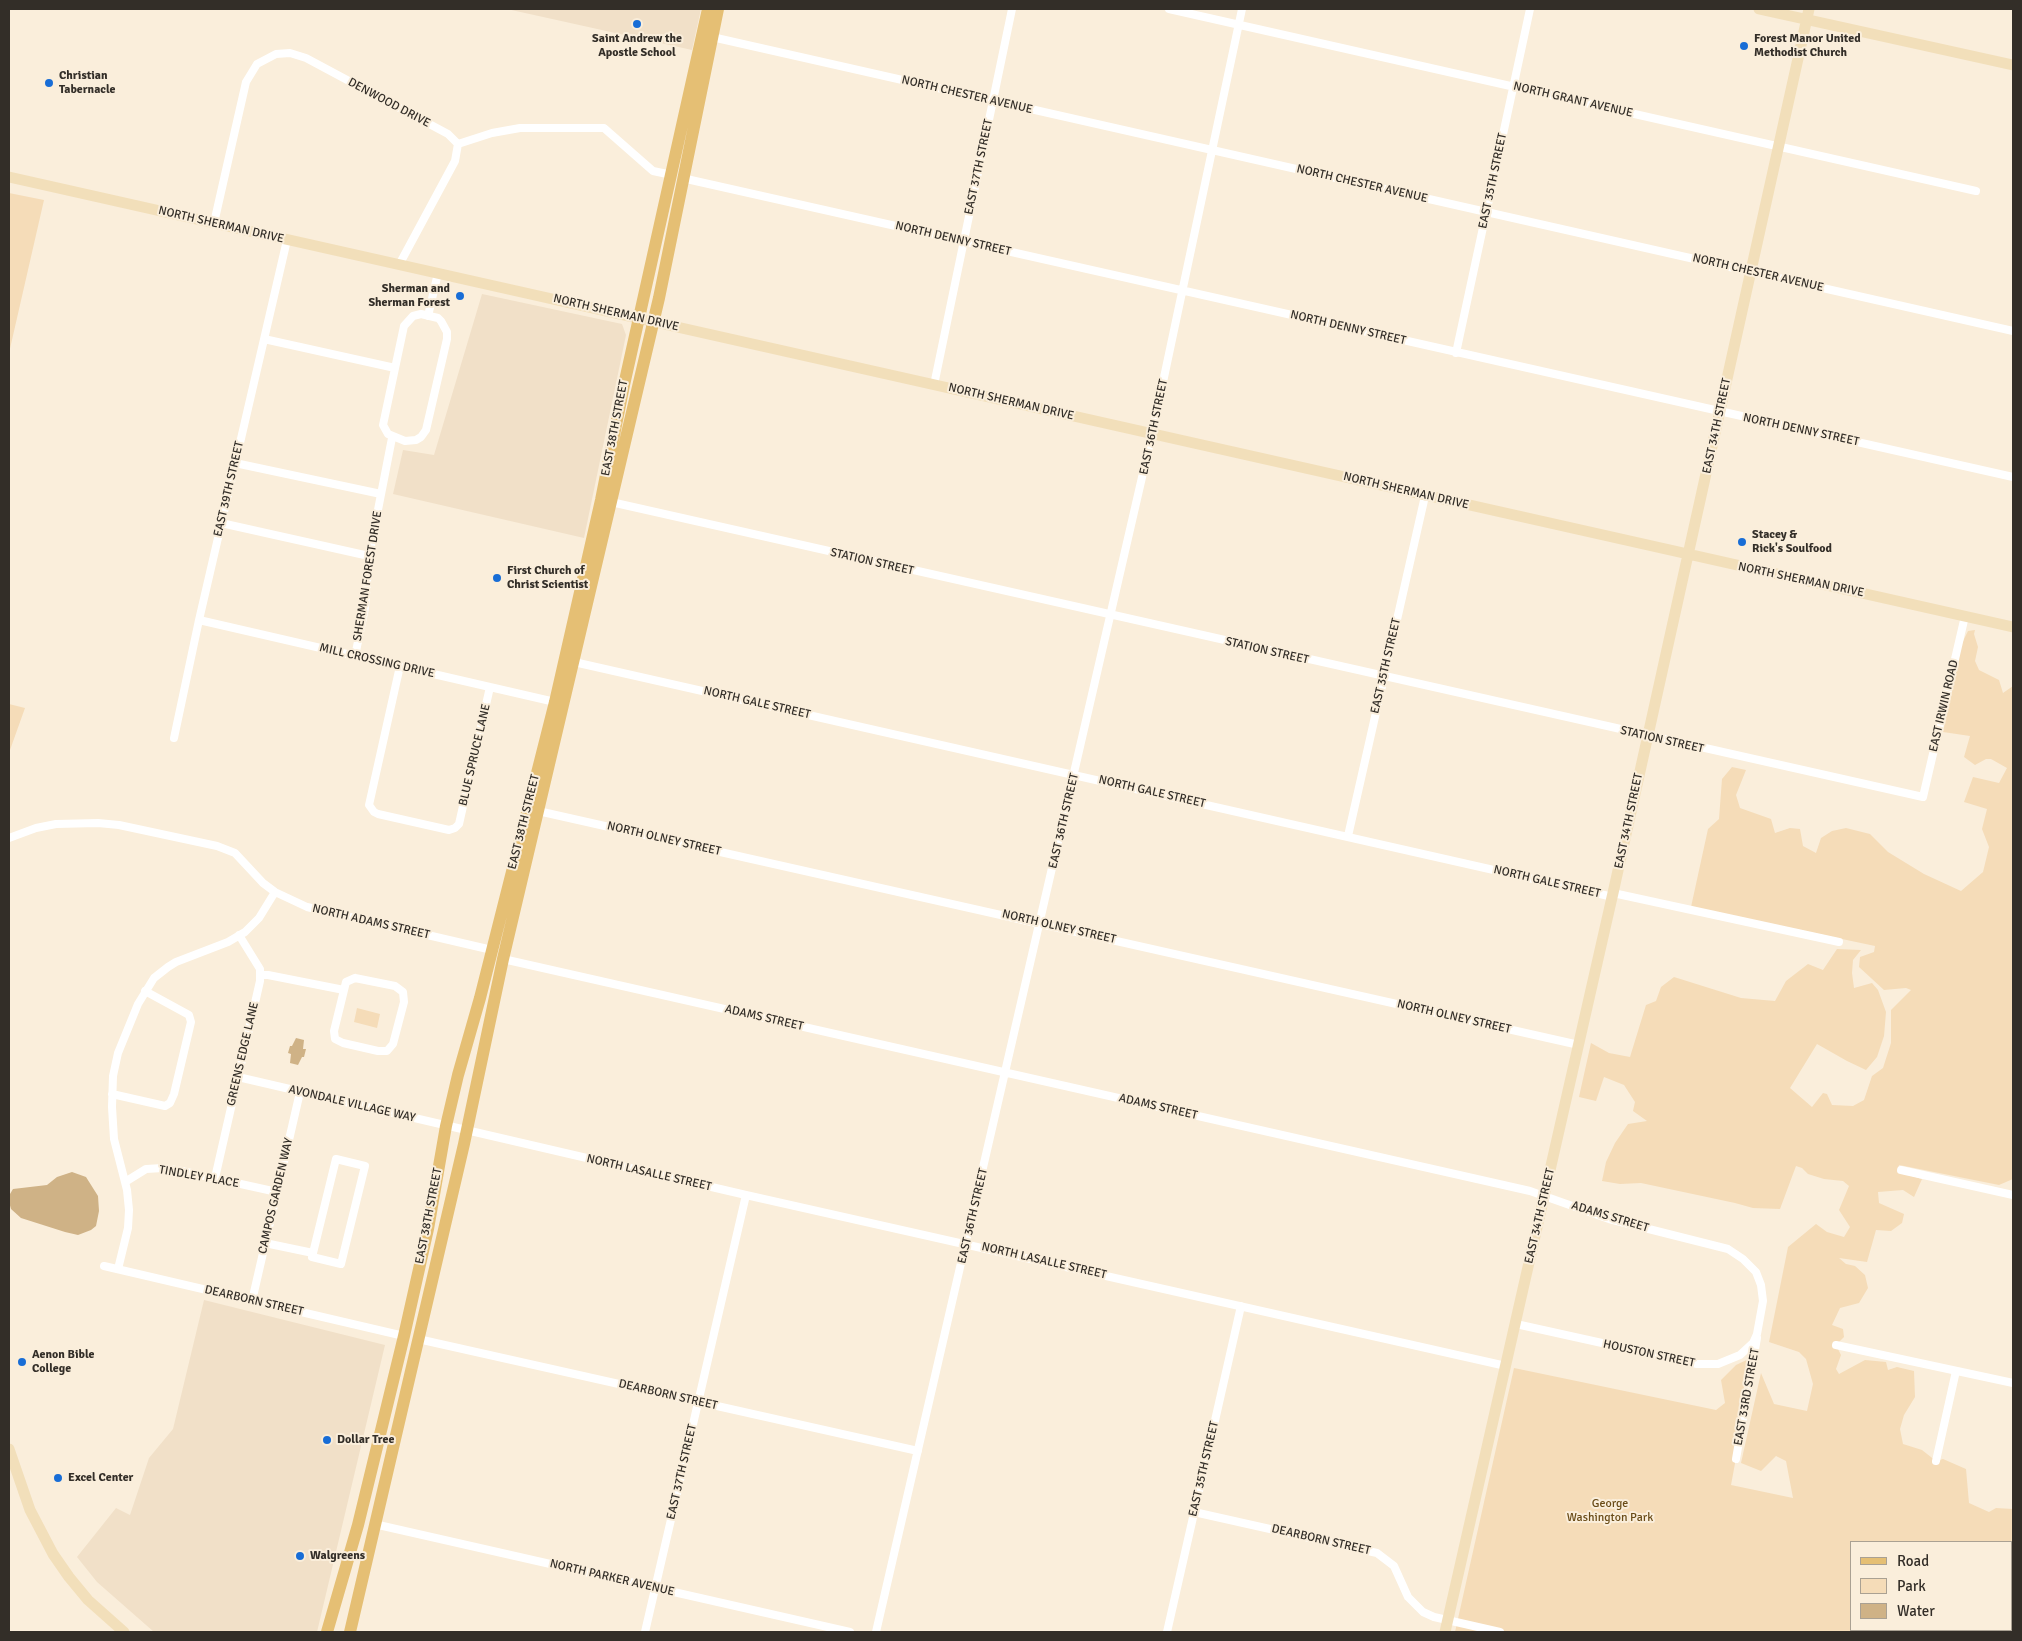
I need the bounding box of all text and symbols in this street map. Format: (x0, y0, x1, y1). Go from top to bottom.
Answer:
marker: Saint Andrew the Apostle School (631, 18, 643, 30)
place label: Saint Andrew the Apostle School (592, 32, 682, 60)
place label: Forest Manor United Methodist Church (1754, 32, 1861, 60)
marker: Forest Manor United Methodist Church (1738, 40, 1750, 52)
place label: Christian Tabernacle (59, 69, 116, 97)
street label: NORTH CHESTER AVENUE (900, 73, 1034, 117)
street label: DENWOOD DRIVE (345, 75, 433, 131)
marker: Christian Tabernacle (43, 77, 55, 89)
street label: NORTH GRANT AVENUE (1512, 79, 1634, 121)
street label: EAST 37TH STREET (962, 118, 996, 216)
street label: EAST 35TH STREET (1476, 132, 1510, 230)
street label: NORTH CHESTER AVENUE (1295, 162, 1429, 206)
street label: NORTH SHERMAN DRIVE (157, 204, 285, 246)
street label: NORTH DENNY STREET (894, 219, 1012, 259)
street label: NORTH CHESTER AVENUE (1691, 251, 1825, 295)
place label: Sherman and Sherman Forest (368, 282, 450, 310)
marker: Sherman and Sherman Forest (454, 290, 466, 302)
street label: NORTH SHERMAN DRIVE (552, 292, 680, 334)
street label: NORTH DENNY STREET (1289, 308, 1407, 348)
street label: EAST 34TH STREET (1700, 377, 1734, 475)
street label: EAST 36TH STREET (1137, 378, 1171, 476)
street label: EAST 38TH STREET (599, 379, 631, 477)
street label: NORTH SHERMAN DRIVE (947, 381, 1075, 423)
street label: NORTH DENNY STREET (1742, 411, 1860, 449)
street label: EAST 39TH STREET (211, 440, 247, 538)
street label: NORTH SHERMAN DRIVE (1342, 470, 1470, 512)
street label: SHERMAN FOREST DRIVE (351, 510, 385, 642)
place label: Stacey & Rick's Soulfood (1752, 528, 1832, 556)
marker: Stacey & Rick's Soulfood (1736, 536, 1748, 548)
street label: STATION STREET (829, 545, 915, 579)
street label: NORTH SHERMAN DRIVE (1737, 560, 1865, 600)
place label: First Church of Christ Scientist (507, 564, 588, 592)
marker: First Church of Christ Scientist (491, 572, 503, 584)
street label: EAST 35TH STREET (1368, 617, 1404, 715)
street label: STATION STREET (1224, 634, 1310, 668)
street label: MILL CROSSING DRIVE (318, 641, 436, 681)
street label: EAST IRWIN ROAD (1926, 659, 1962, 753)
street label: NORTH GALE STREET (702, 684, 812, 722)
street label: BLUE SPRUCE LANE (456, 703, 494, 807)
street label: STATION STREET (1619, 723, 1705, 757)
street label: EAST 36TH STREET (1046, 772, 1082, 870)
street label: EAST 34TH STREET (1612, 772, 1646, 870)
street label: EAST 38TH STREET (505, 773, 543, 871)
street label: NORTH GALE STREET (1097, 773, 1207, 811)
street label: NORTH OLNEY STREET (606, 819, 722, 859)
street label: NORTH GALE STREET (1492, 863, 1602, 901)
street label: NORTH ADAMS STREET (311, 901, 431, 943)
street label: NORTH OLNEY STREET (1001, 907, 1117, 947)
street label: NORTH OLNEY STREET (1396, 997, 1512, 1037)
street label: GREENS EDGE LANE (224, 1001, 262, 1107)
street label: ADAMS STREET (723, 1002, 805, 1034)
street label: AVONDALE VILLAGE WAY (287, 1082, 417, 1126)
street label: ADAMS STREET (1117, 1091, 1199, 1123)
street label: CAMPOS GARDEN WAY (256, 1137, 296, 1255)
street label: NORTH LASALLE STREET (585, 1152, 713, 1194)
street label: TINDLEY PLACE (158, 1163, 240, 1191)
street label: EAST 38TH STREET (413, 1167, 445, 1265)
street label: EAST 36TH STREET (955, 1167, 991, 1265)
street label: EAST 34TH STREET (1522, 1167, 1558, 1265)
street label: ADAMS STREET (1570, 1198, 1650, 1236)
street label: NORTH LASALLE STREET (980, 1240, 1108, 1282)
street label: DEARBORN STREET (203, 1283, 305, 1319)
street label: HOUSTON STREET (1602, 1337, 1696, 1371)
street label: EAST 33RD STREET (1731, 1347, 1763, 1447)
place label: Aenon Bible College (32, 1348, 94, 1376)
marker: Aenon Bible College (16, 1356, 28, 1368)
street label: DEARBORN STREET (617, 1377, 719, 1413)
street label: EAST 35TH STREET (1186, 1420, 1222, 1518)
street label: EAST 37TH STREET (664, 1423, 700, 1521)
place label: Dollar Tree (337, 1433, 394, 1447)
marker: Dollar Tree (321, 1434, 333, 1446)
place label: Excel Center (68, 1471, 133, 1485)
marker: Excel Center (52, 1472, 64, 1484)
park label: George Washington Park (1567, 1497, 1653, 1525)
street label: DEARBORN STREET (1270, 1522, 1372, 1558)
legend (1850, 1541, 2012, 1631)
place label: Walgreens (310, 1549, 365, 1563)
marker: Walgreens (294, 1550, 306, 1562)
text: Road (1897, 1552, 1929, 1570)
street label: NORTH PARKER AVENUE (548, 1557, 676, 1599)
text: Park (1897, 1577, 1926, 1595)
text: Water (1897, 1602, 1935, 1620)

